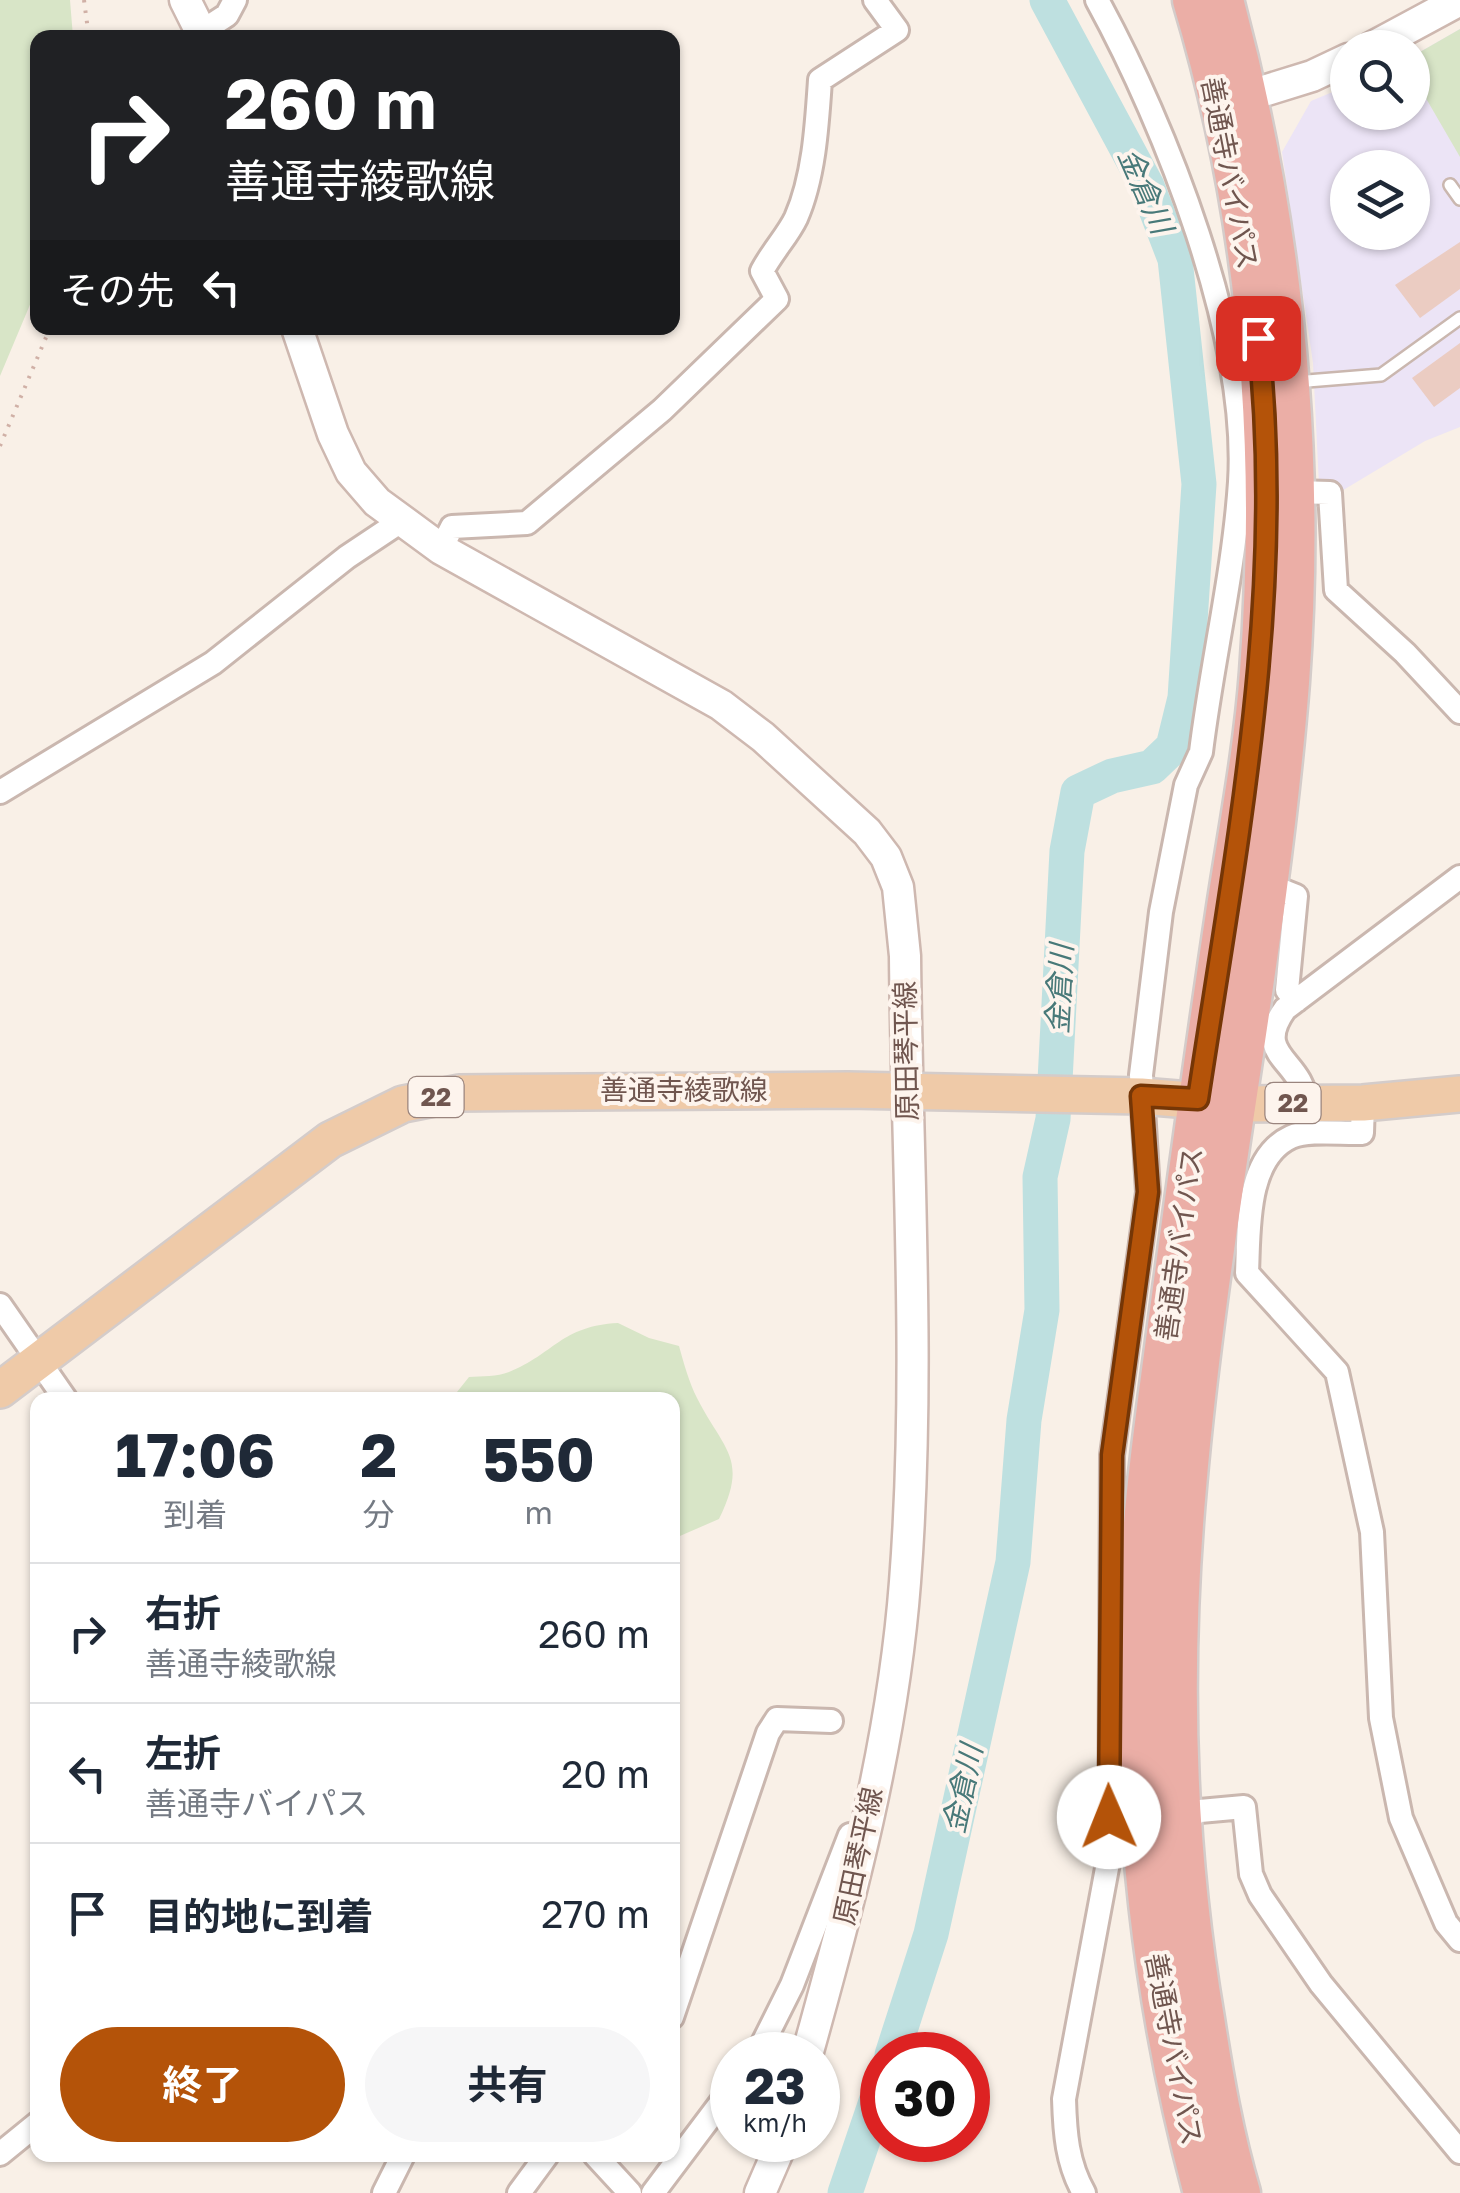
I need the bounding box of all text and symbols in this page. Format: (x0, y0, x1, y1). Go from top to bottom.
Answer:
map controls (1330, 30, 1430, 250)
button: search (1330, 30, 1430, 130)
text: 260 m (225, 60, 436, 144)
icon: right (60, 70, 190, 200)
street label: 善通寺バイパス (1196, 74, 1265, 272)
water label: 金倉川 (1111, 142, 1182, 242)
button: layers (1330, 150, 1430, 250)
text: 善通寺綾歌線 (225, 153, 495, 207)
icon: left (194, 260, 249, 315)
text: その先 (60, 267, 174, 312)
pin (1216, 296, 1301, 381)
icon: arrive (1231, 311, 1286, 366)
water label: 金倉川 (1039, 940, 1079, 1035)
street label: 原田琴平線 (888, 981, 923, 1121)
street label: 善通寺綾歌線 (600, 1073, 768, 1106)
road number: 22 (408, 1077, 464, 1117)
road number: 22 (1266, 1083, 1320, 1123)
street label: 善通寺バイパス (1149, 1145, 1208, 1343)
text: 17:06 (115, 1418, 275, 1490)
text: 2 (361, 1418, 397, 1490)
text: 550 (482, 1422, 595, 1494)
text: m (524, 1493, 553, 1531)
text: 到着 (163, 1495, 227, 1533)
text: 分 (363, 1495, 395, 1533)
text: 右折 (145, 1590, 221, 1635)
icon: right (60, 1606, 115, 1661)
text: 260 m (538, 1611, 650, 1656)
text: 善通寺綾歌線 (145, 1644, 337, 1682)
text: 左折 (145, 1730, 221, 1775)
water label: 金倉川 (935, 1738, 990, 1837)
icon: left (60, 1746, 115, 1801)
text: 20 m (561, 1751, 650, 1796)
position arrow (1057, 1765, 1161, 1869)
text: 善通寺バイパス (145, 1784, 368, 1822)
street label: 原田琴平線 (827, 1784, 888, 1928)
icon: arrive (60, 1886, 115, 1941)
text: 270 m (541, 1891, 650, 1936)
text: 目的地に到着 (145, 1893, 373, 1938)
street label: 善通寺バイパス (1140, 1950, 1209, 2148)
button: 終了 (60, 2027, 345, 2142)
button: 共有 (365, 2027, 650, 2142)
speed limit sign: 30 (860, 2032, 990, 2162)
text: 23 (744, 2055, 805, 2115)
text: km/h (743, 2107, 807, 2138)

